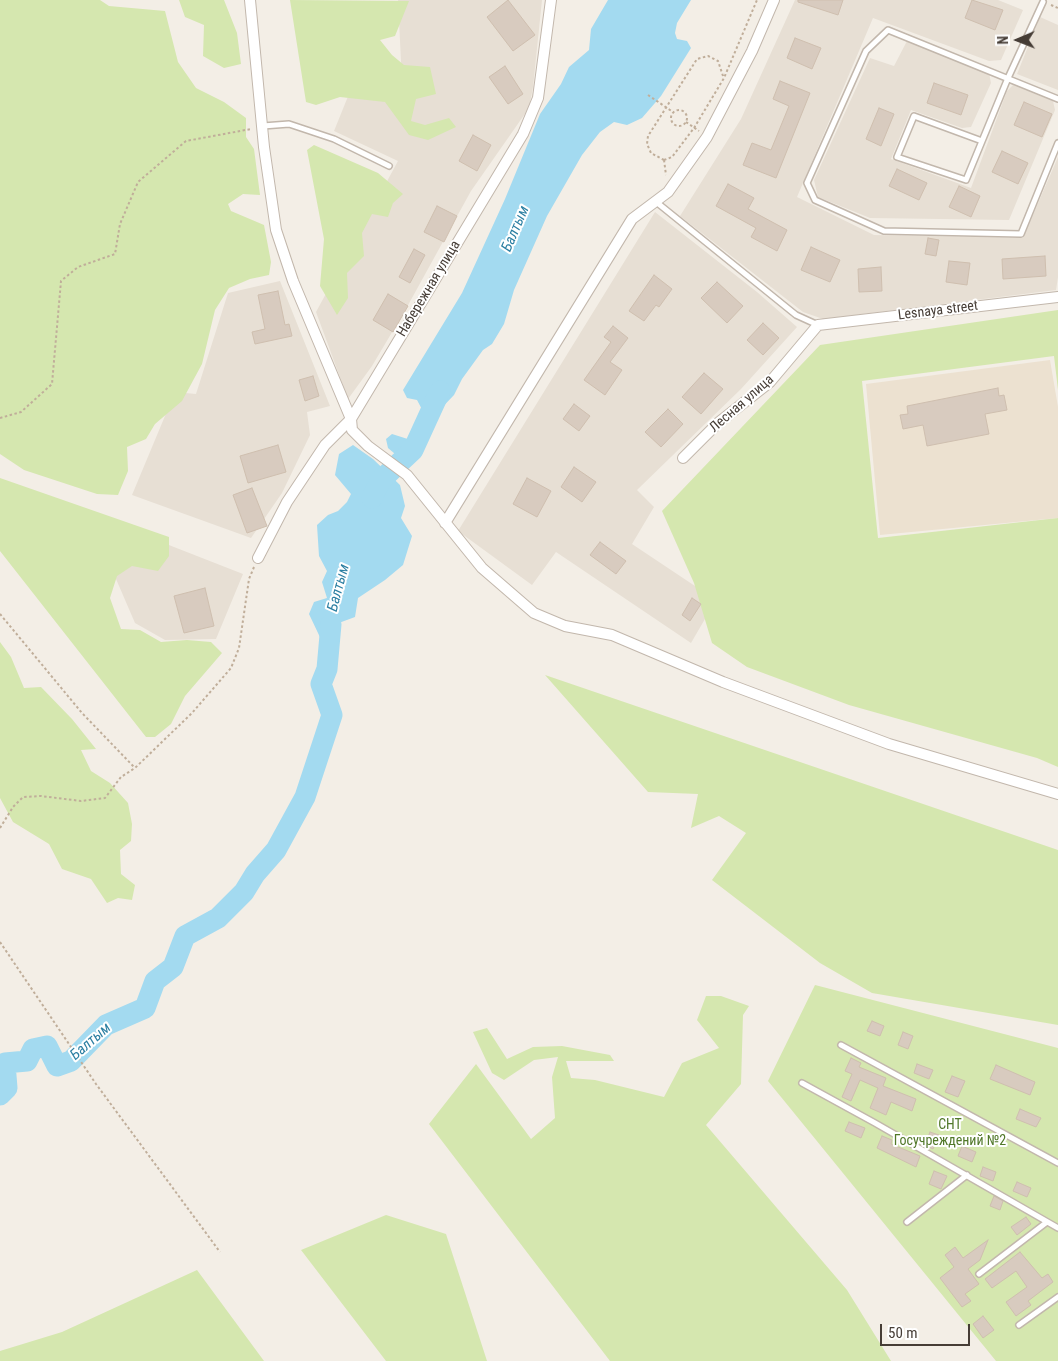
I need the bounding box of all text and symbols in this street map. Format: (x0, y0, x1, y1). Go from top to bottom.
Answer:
north arrow (993, 15, 1043, 65)
text: N (995, 36, 1011, 45)
water label: Балтым (498, 203, 534, 255)
street label: Набережная улица (394, 238, 464, 340)
street label: Lesnaya street (897, 298, 979, 324)
street label: Лесная улица (707, 372, 777, 436)
water label: Балтым (324, 562, 354, 614)
water label: Балтым (67, 1019, 115, 1065)
park label: СНТ Госучреждений №2 (894, 1117, 1006, 1150)
scale bar (883, 1314, 973, 1346)
text: 50 m (888, 1324, 918, 1342)

